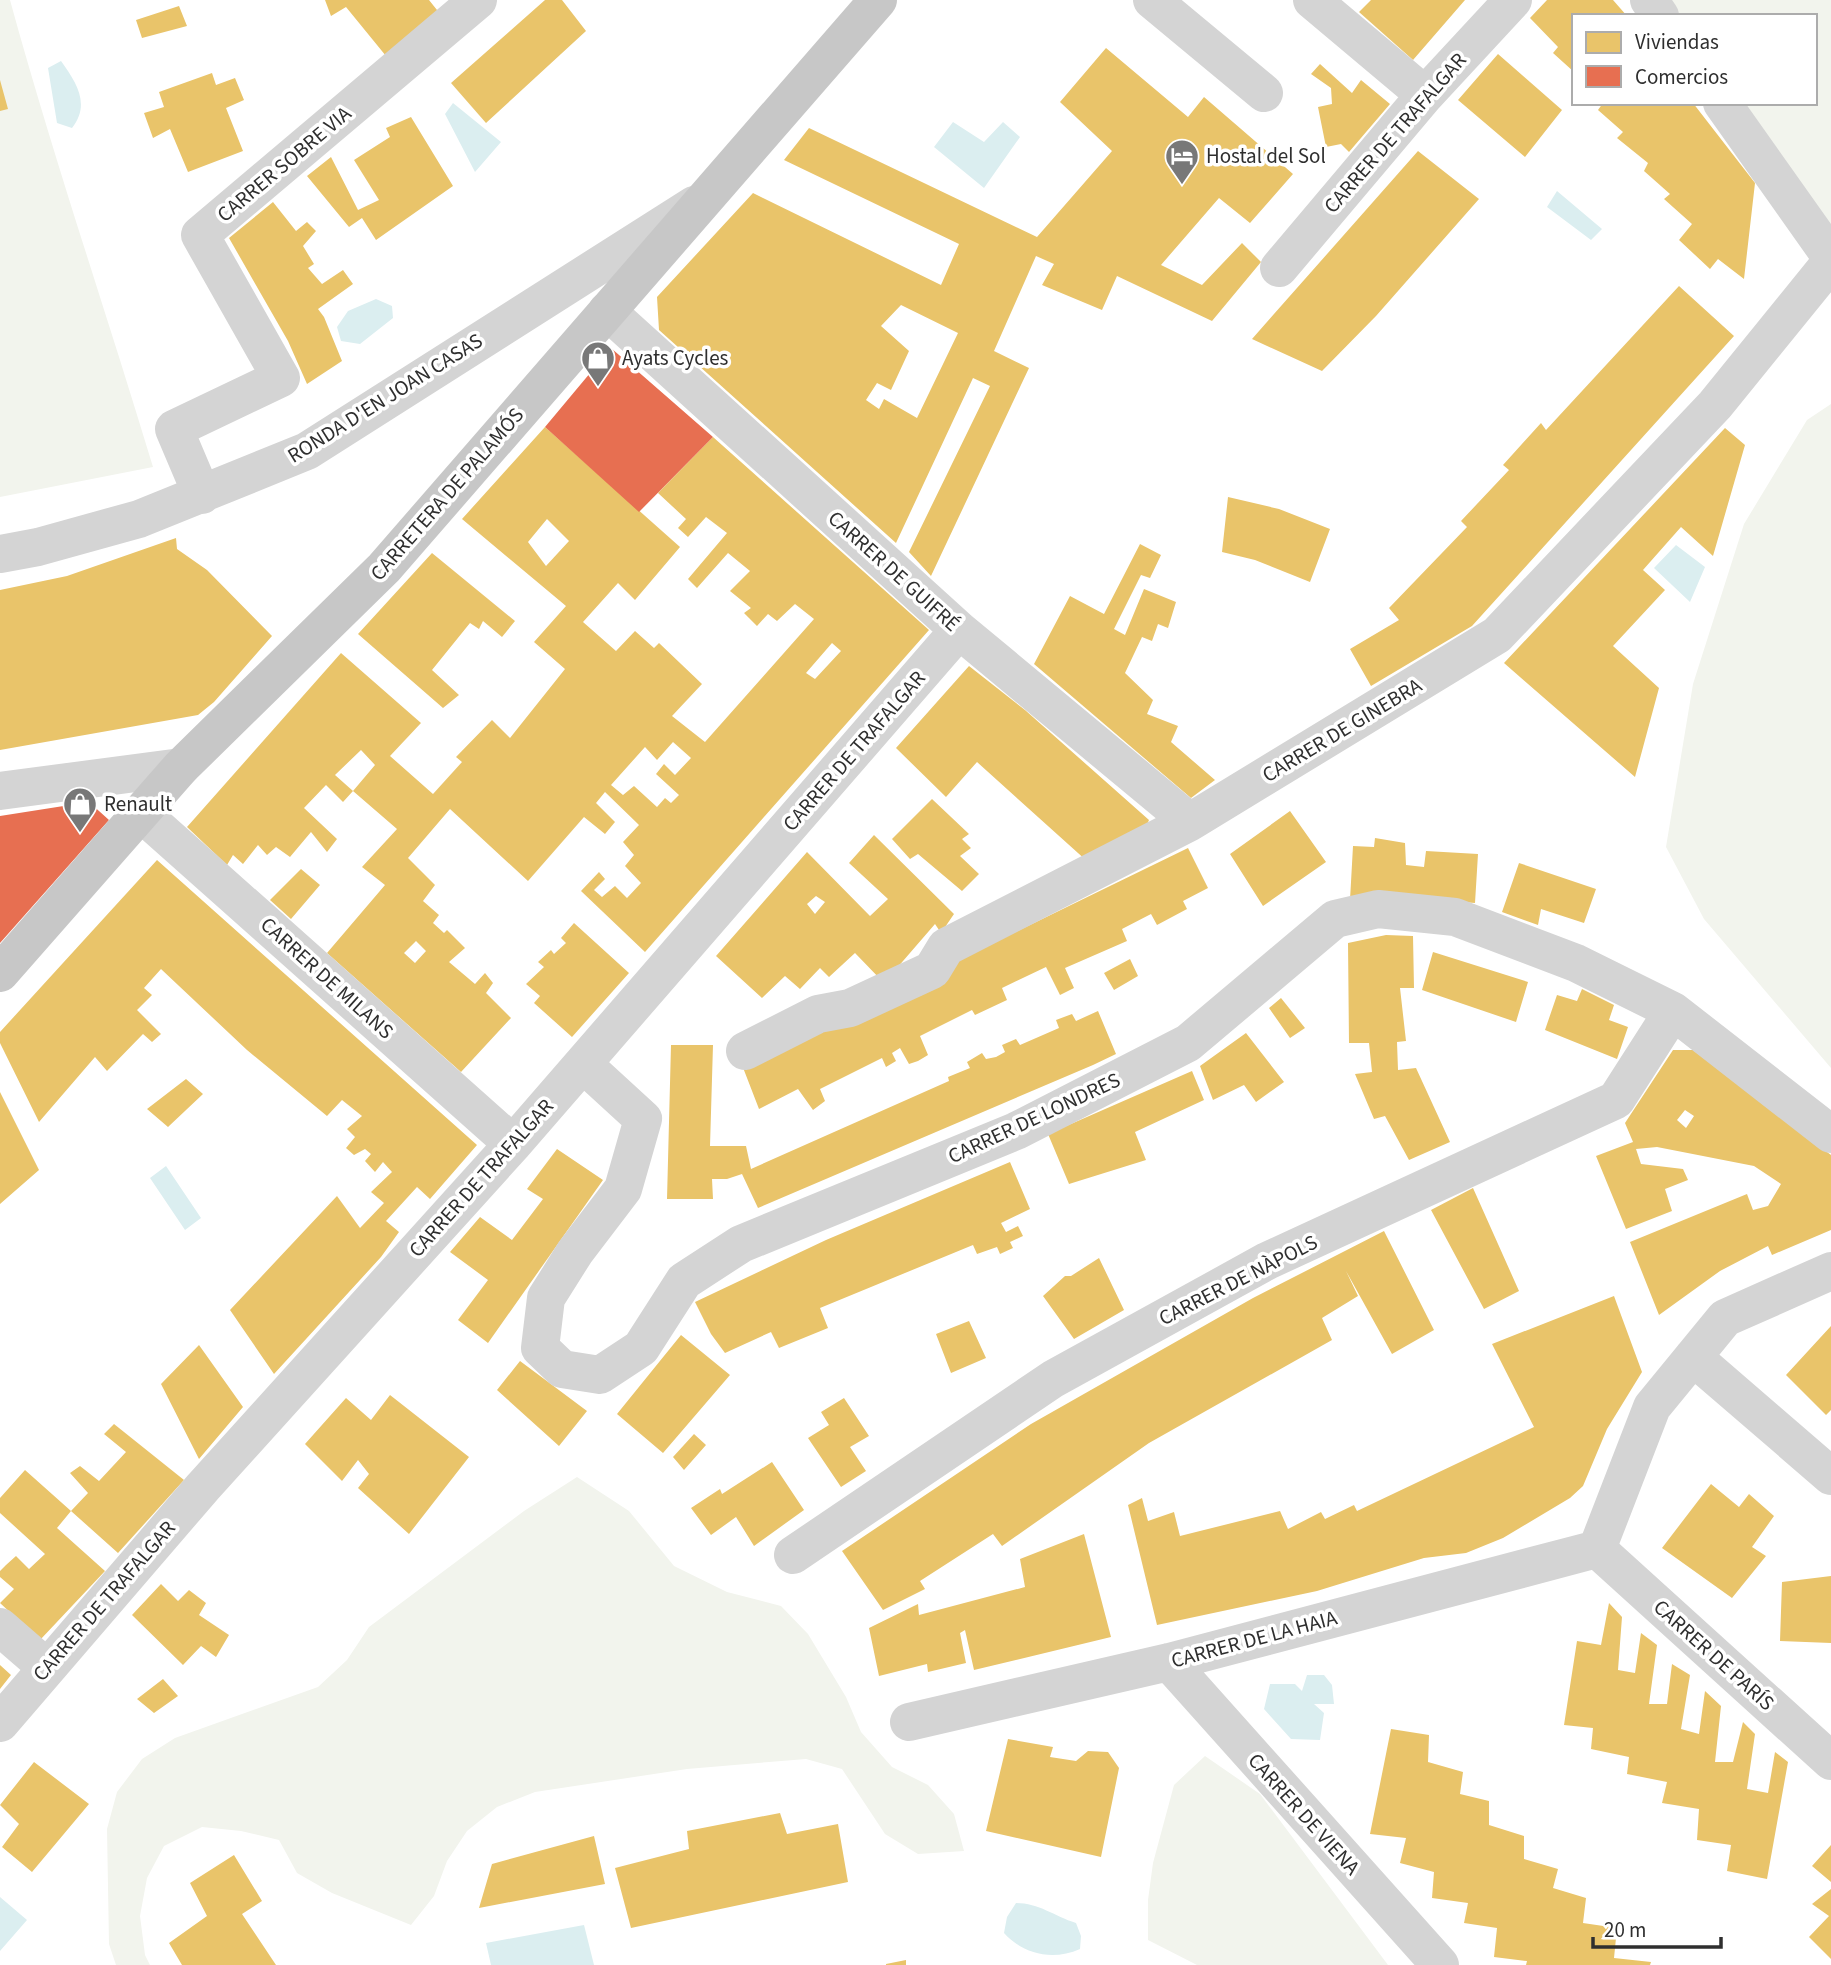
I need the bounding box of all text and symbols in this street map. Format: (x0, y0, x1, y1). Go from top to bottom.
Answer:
legend (1572, 14, 1817, 105)
text: Viviendas (1635, 27, 1719, 57)
street label: CARRER DE TRAFALGAR (1317, 46, 1473, 220)
text: Comercios (1635, 62, 1728, 92)
street label: CARRER SOBRE VIA (210, 98, 358, 229)
hotel icon: Hostal del Sol (1163, 137, 1201, 186)
place label: Hostal del Sol (1206, 141, 1326, 171)
street label: RONDA D'EN JOAN CASAS (282, 326, 488, 470)
shop icon: Ayats Cycles (579, 339, 617, 388)
place label: Ayats Cycles (622, 343, 729, 373)
street label: CARRETERA DE PALAMÓS (363, 401, 531, 587)
street label: CARRER DE GUIFRÉ (821, 504, 967, 638)
street label: CARRER DE TRAFALGAR (776, 664, 932, 838)
street label: CARRER DE GINEBRA (1257, 670, 1428, 790)
shop icon: Renault (61, 785, 99, 834)
place label: Renault (104, 789, 172, 819)
street label: CARRER DE MILANS (254, 910, 400, 1046)
street label: CARRER DE LONDRES (943, 1065, 1125, 1171)
street label: CARRER DE TRAFALGAR (402, 1092, 560, 1264)
street label: CARRER DE NÀPOLS (1153, 1227, 1323, 1333)
street label: CARRER DE TRAFALGAR (26, 1514, 182, 1688)
street label: CARRER DE PARÍS (1647, 1592, 1781, 1718)
street label: CARRER DE LA HAIA (1168, 1602, 1341, 1676)
street label: CARRER DE VIENA (1241, 1746, 1367, 1882)
scale bar (1593, 1906, 1721, 1950)
text: 20 m (1604, 1915, 1646, 1945)

